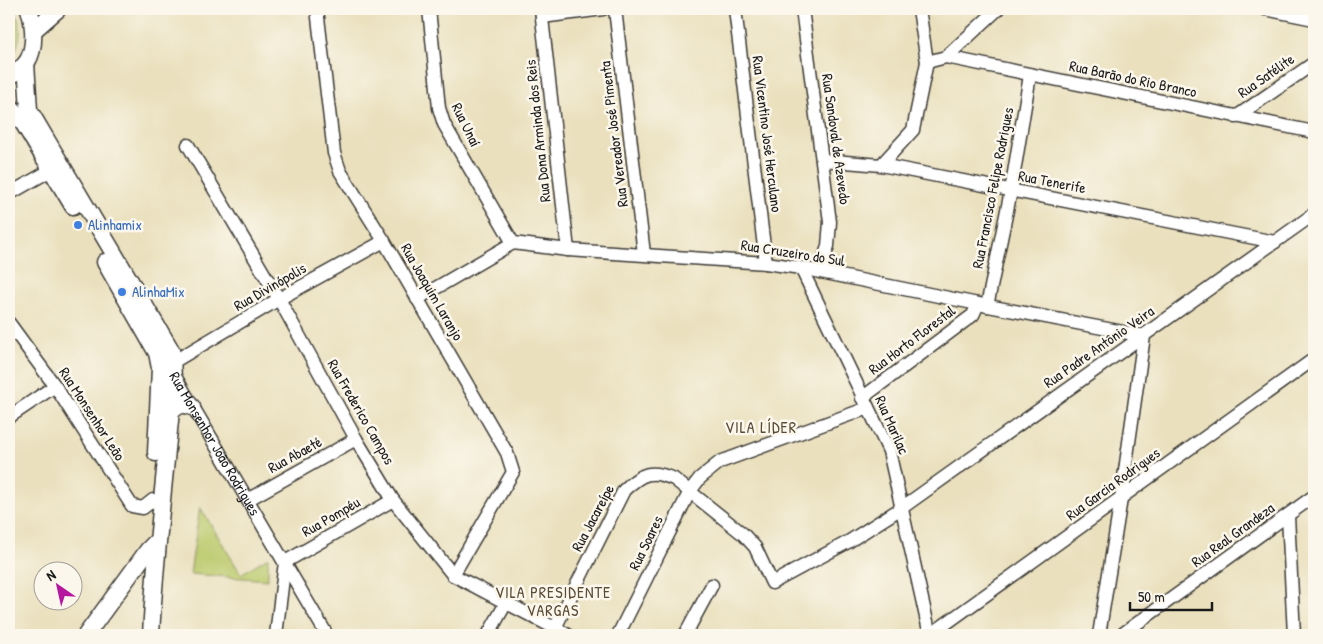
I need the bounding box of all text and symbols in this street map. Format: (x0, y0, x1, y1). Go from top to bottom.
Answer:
street label: Rua Satélite (1233, 48, 1298, 103)
street label: Rua Vicentino José Herculano (747, 55, 788, 213)
street label: Rua Barão do Rio Branco (1067, 55, 1199, 102)
street label: Rua Dona Arminda dos Reis (520, 59, 555, 203)
street label: Rua Vereador José Pimenta (594, 60, 633, 208)
street label: Rua Sandoval de Azevedo (817, 72, 856, 206)
street label: Rua Unaí (447, 99, 486, 150)
street label: Rua Francisco Felipe Rodrigues (967, 105, 1018, 270)
street label: Rua Tenerife (1017, 165, 1088, 198)
place label: Alinhamix (88, 214, 142, 235)
marker: Alinhamix (72, 219, 84, 231)
street label: Rua Cruzeiro do Sul (739, 234, 847, 271)
street label: Rua Joaquim Laranjo (396, 239, 469, 344)
street label: Rua Divinópolis (230, 257, 310, 316)
place label: AlinhaMix (132, 281, 185, 302)
marker: AlinhaMix (116, 286, 128, 298)
street label: Rua Horto Florestal (864, 300, 959, 379)
street label: Rua Padre Antônio Veira (1039, 300, 1158, 393)
street label: Rua Frederico Campos (323, 355, 400, 468)
street label: Rua Monsenhor Leão (54, 363, 130, 465)
street label: Rua Monsenhor João Rodrigues (165, 368, 266, 519)
street label: Rua Marilac (870, 392, 915, 457)
district label: VILA LÍDER (725, 416, 797, 438)
street label: Rua Abaeté (264, 431, 326, 478)
street label: Rua Garcia Rodrigues (1061, 442, 1164, 525)
street label: Rua Jacareípe (566, 481, 619, 555)
street label: Rua Pompéu (298, 491, 364, 542)
street label: Rua Real Grandeza (1187, 497, 1279, 572)
street label: Rua Soares (623, 512, 668, 574)
north arrow (32, 562, 82, 612)
text: N (42, 565, 59, 585)
scale bar (1130, 579, 1213, 611)
district label: VILA PRESIDENTE VARGAS (495, 581, 611, 621)
text: 50 m (1138, 586, 1165, 607)

